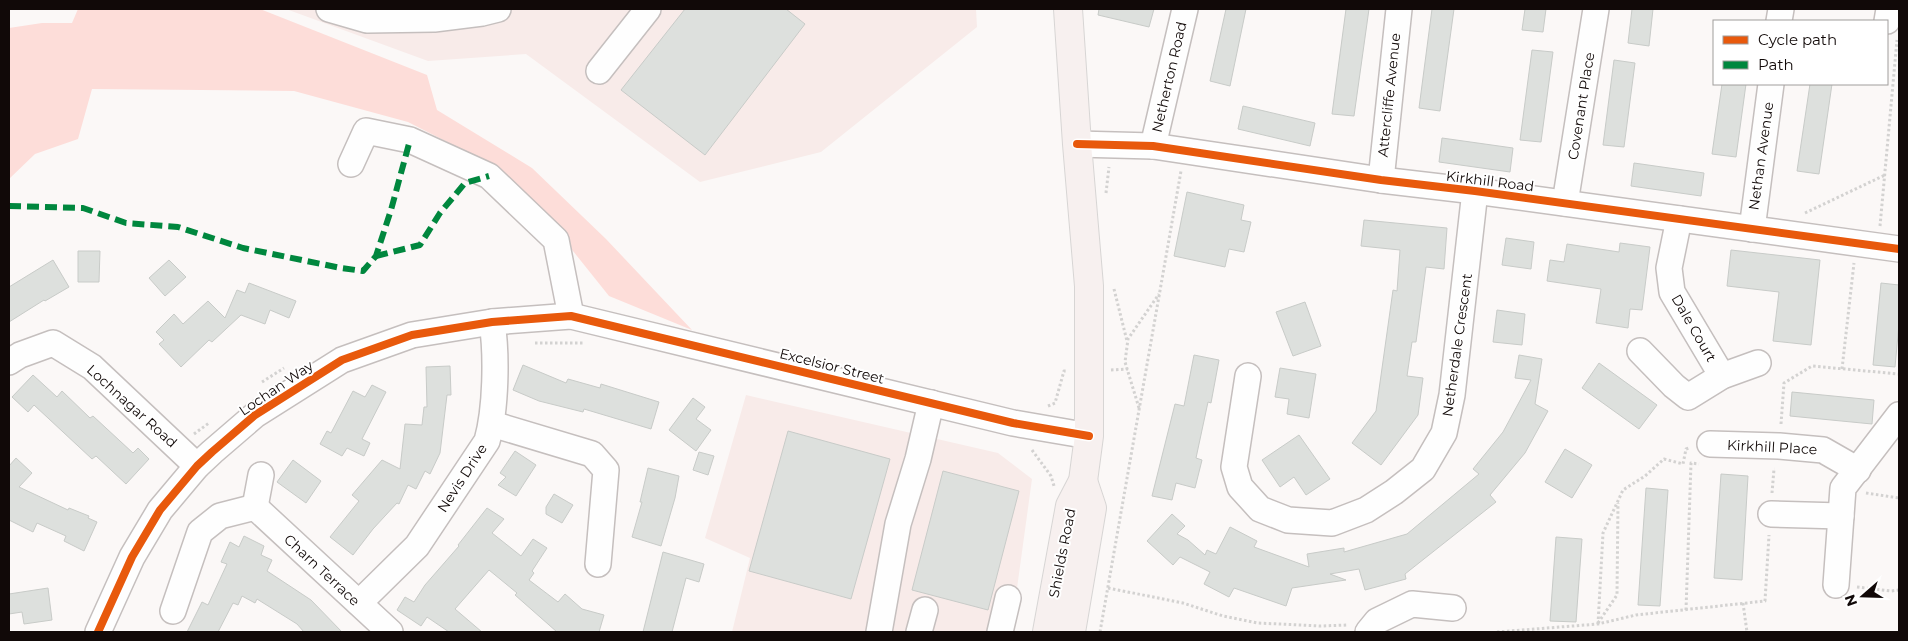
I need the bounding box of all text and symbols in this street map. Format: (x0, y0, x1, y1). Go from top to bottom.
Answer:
street label: Netherton Road (1147, 20, 1191, 134)
legend (1713, 20, 1888, 85)
text: Cycle path (1758, 30, 1837, 49)
street label: Attercliffe Avenue (1374, 32, 1404, 158)
street label: Covenant Place (1564, 51, 1598, 161)
text: Path (1758, 55, 1794, 74)
street label: Nethan Avenue (1744, 101, 1778, 211)
street label: Kirkhill Road (1445, 167, 1535, 195)
street label: Netherdale Crescent (1438, 272, 1476, 418)
street label: Dale Court (1667, 291, 1721, 365)
street label: Excelsior Street (778, 344, 887, 388)
street label: Lochan Way (235, 356, 317, 419)
street label: Lochnagar Road (83, 361, 181, 451)
street label: Kirkhill Place (1726, 436, 1818, 458)
street label: Nevis Drive (433, 440, 491, 516)
street label: Shields Road (1045, 507, 1079, 599)
street label: Charn Terrace (280, 530, 364, 610)
north arrow (1838, 571, 1888, 621)
text: N (1840, 592, 1861, 609)

